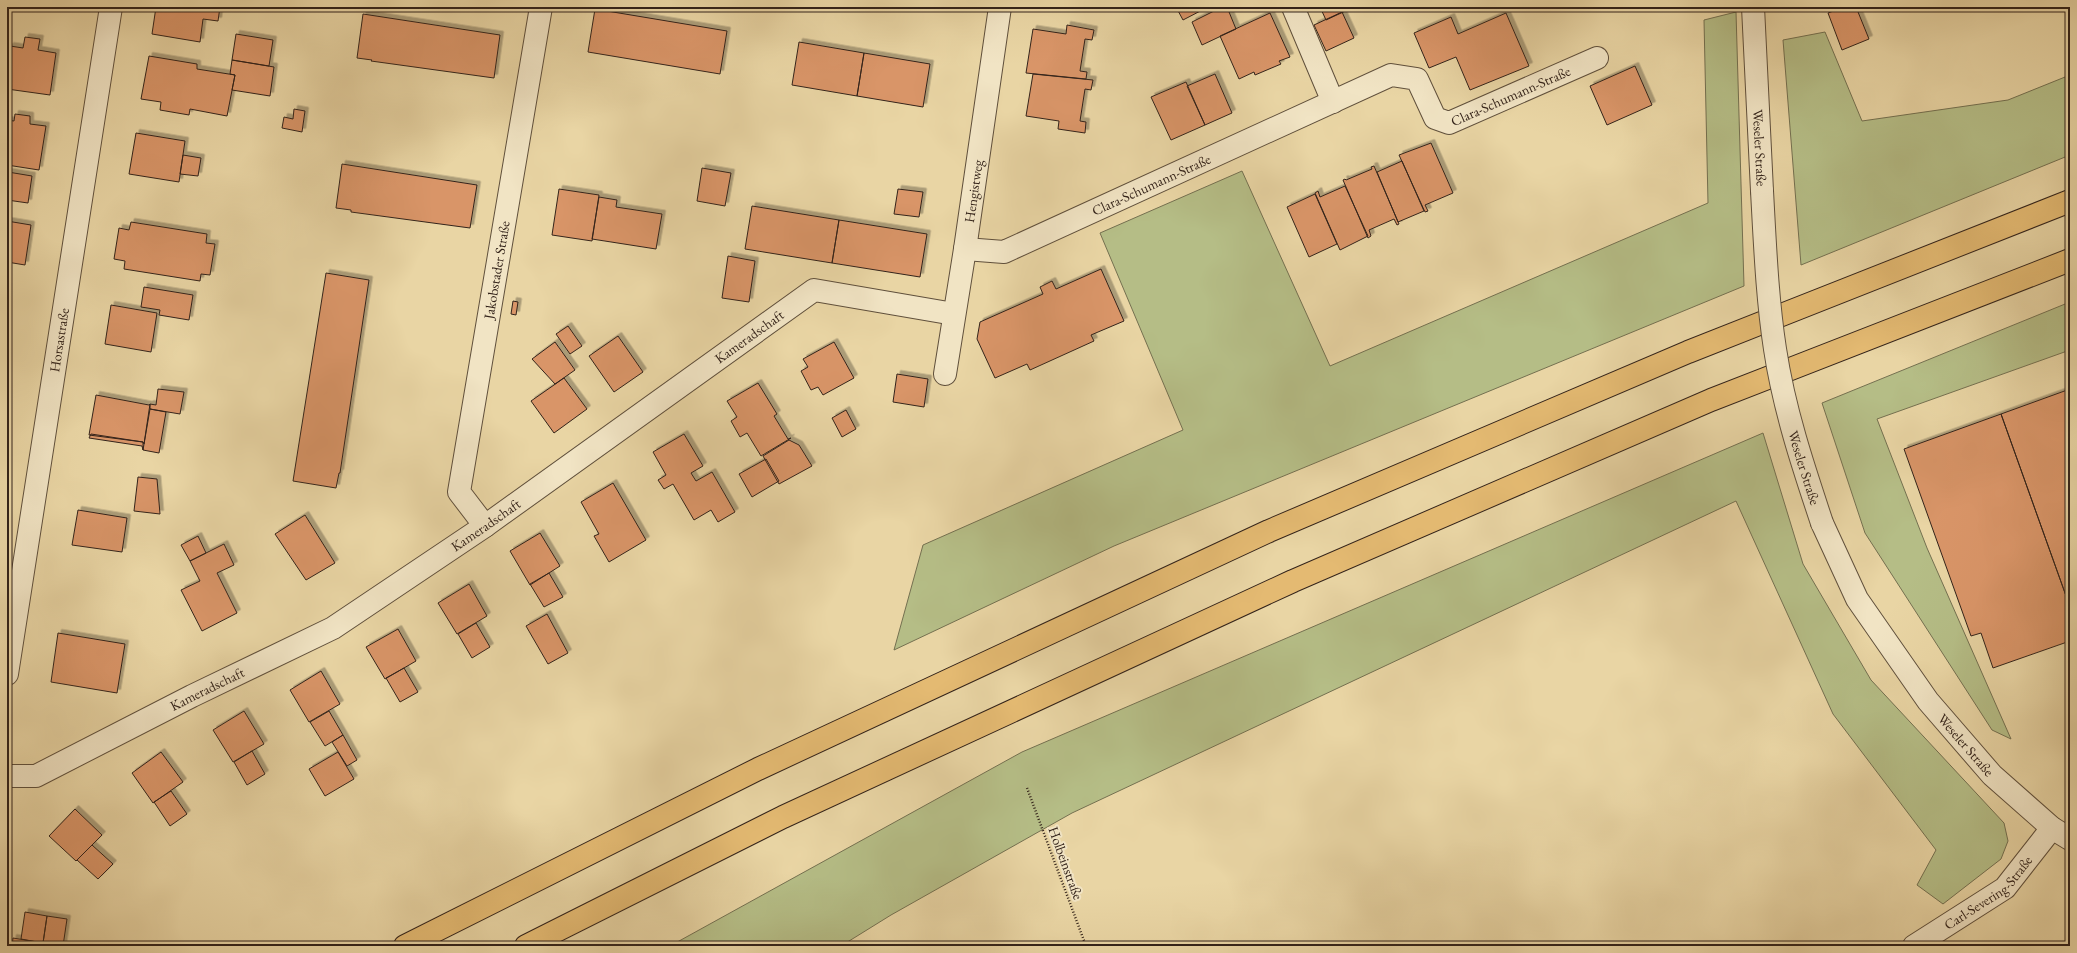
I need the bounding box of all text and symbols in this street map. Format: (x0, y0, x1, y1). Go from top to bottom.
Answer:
street label: Clara-Schumann-Straße (1448, 62, 1574, 130)
street label: Weseler Straße (1749, 109, 1771, 187)
street label: Clara-Schumann-Straße (1089, 149, 1214, 220)
street label: Hengistweg (960, 158, 987, 224)
street label: Jakobstader Straße (479, 219, 514, 321)
street label: Kameradschaft (711, 305, 788, 367)
street label: Horsastraße (45, 306, 73, 373)
street label: Weseler Straße (1784, 428, 1825, 508)
street label: Kameradschaft (447, 494, 524, 555)
street label: Kameradschaft (167, 663, 248, 715)
street label: Weseler Straße (1934, 710, 1998, 780)
street label: Holbeinstraße (1044, 824, 1088, 903)
street label: Carl-Severing-Straße (1940, 851, 2036, 934)

